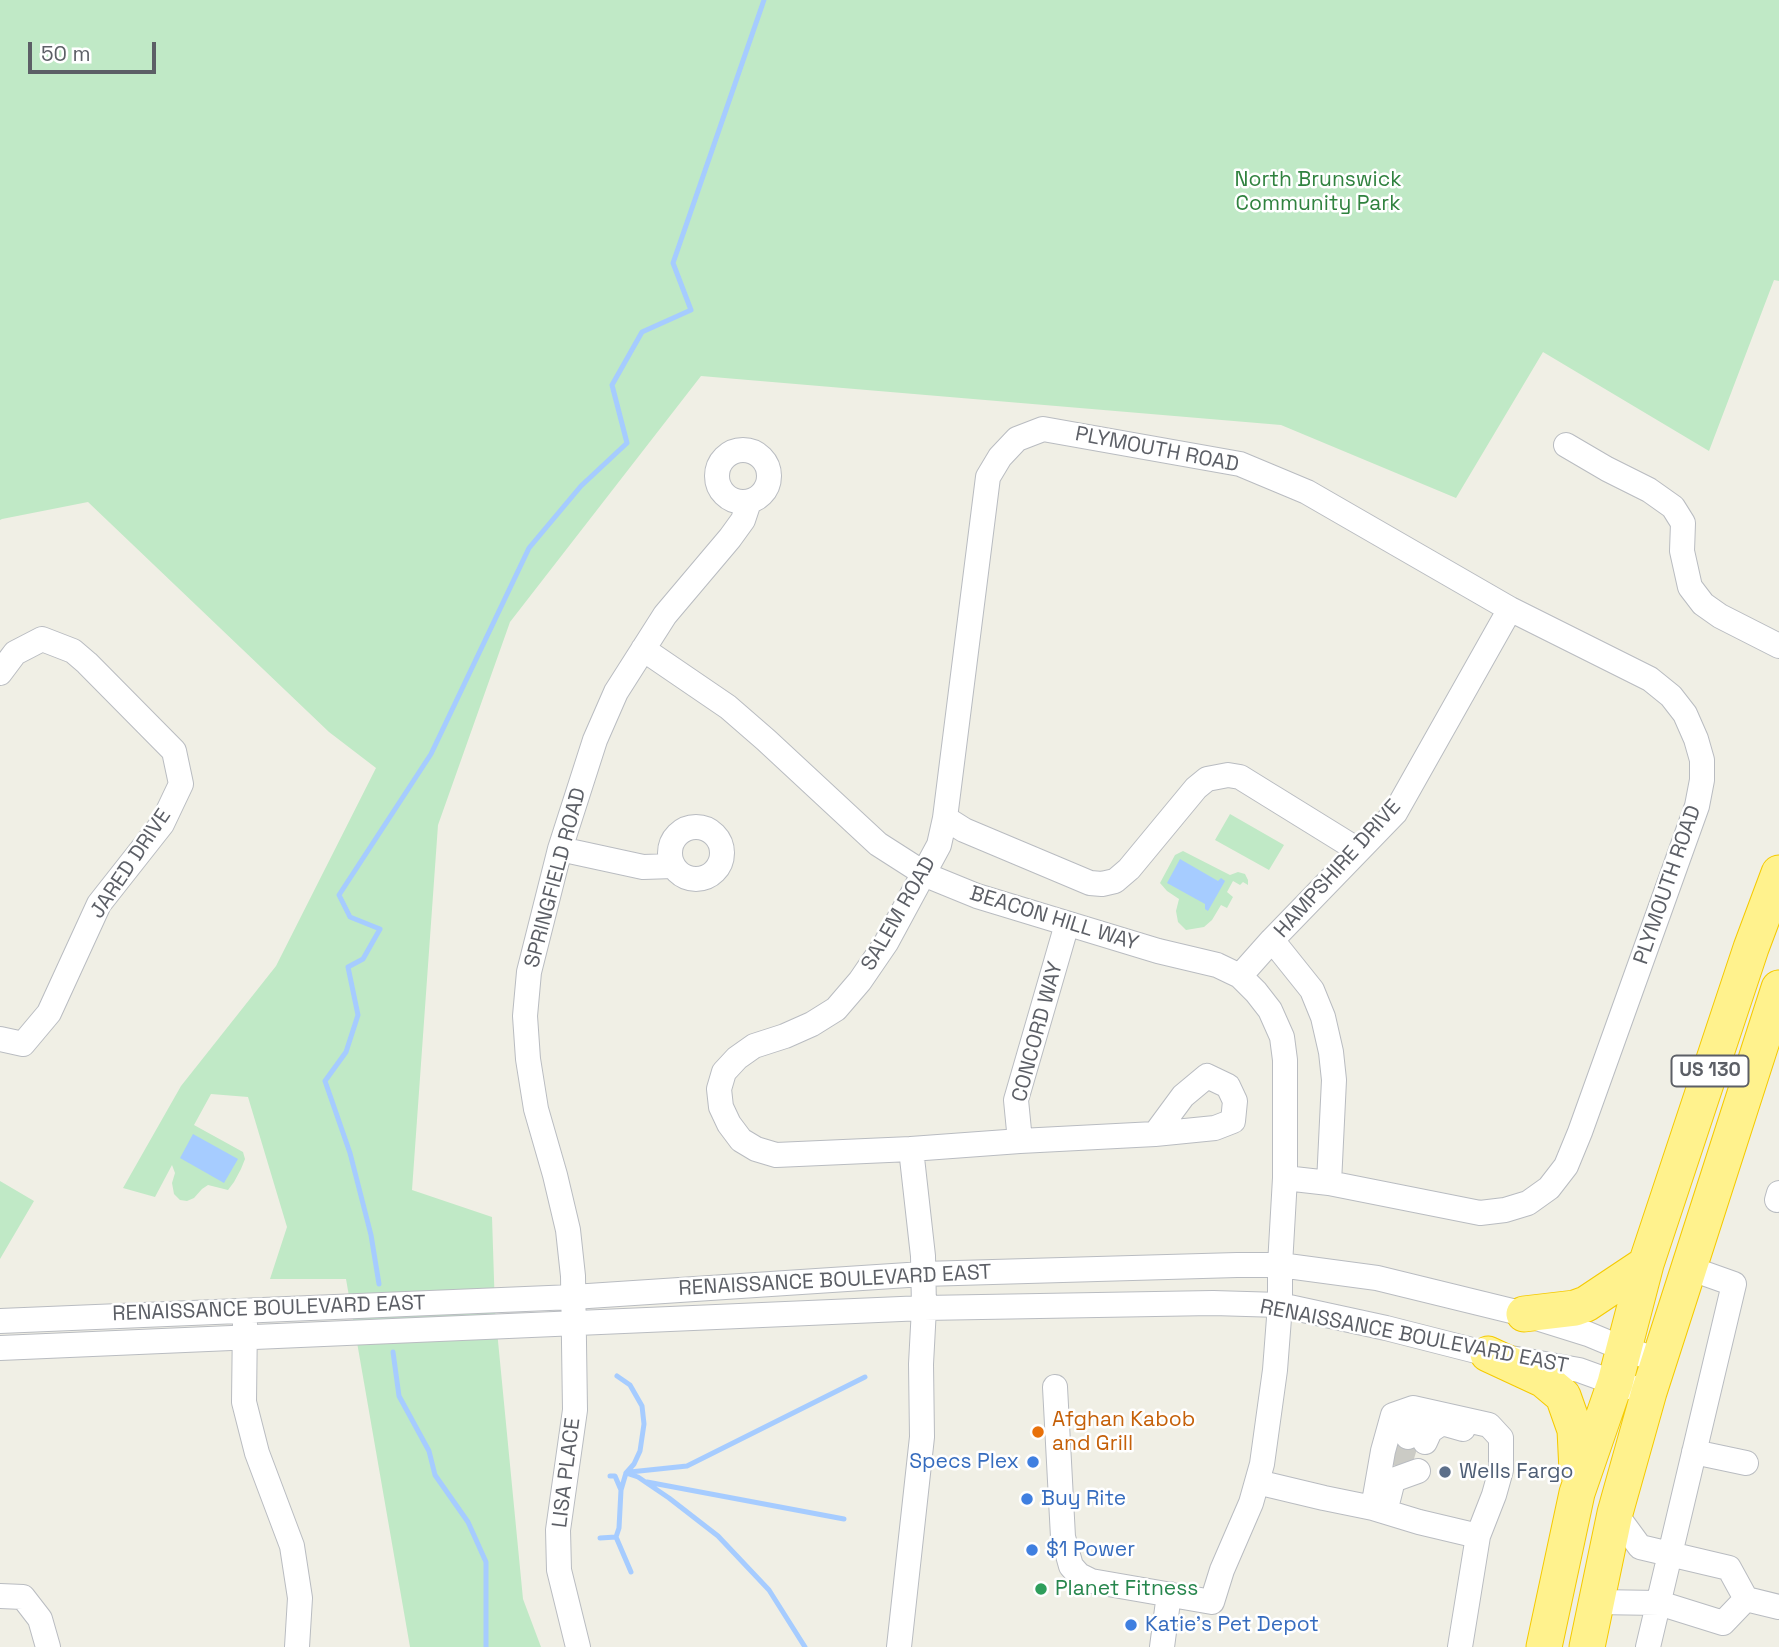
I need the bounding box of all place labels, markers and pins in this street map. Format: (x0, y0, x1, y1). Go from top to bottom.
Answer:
place label: Afghan Kabob and Grill (1052, 1407, 1195, 1457)
marker: Afghan Kabob and Grill (1030, 1424, 1046, 1440)
place label: Specs Plex (909, 1449, 1019, 1475)
marker: Specs Plex (1025, 1454, 1041, 1470)
place label: Wells Fargo (1459, 1459, 1574, 1485)
marker: Wells Fargo (1437, 1464, 1453, 1480)
place label: Buy Rite (1041, 1486, 1126, 1512)
marker: Buy Rite (1019, 1491, 1035, 1507)
place label: $1 Power (1046, 1537, 1135, 1563)
marker: $1 Power (1024, 1542, 1040, 1558)
place label: Planet Fitness (1055, 1576, 1198, 1602)
marker: Planet Fitness (1033, 1581, 1049, 1597)
place label: Katie's Pet Depot (1145, 1612, 1319, 1638)
marker: Katie's Pet Depot (1123, 1617, 1139, 1633)

